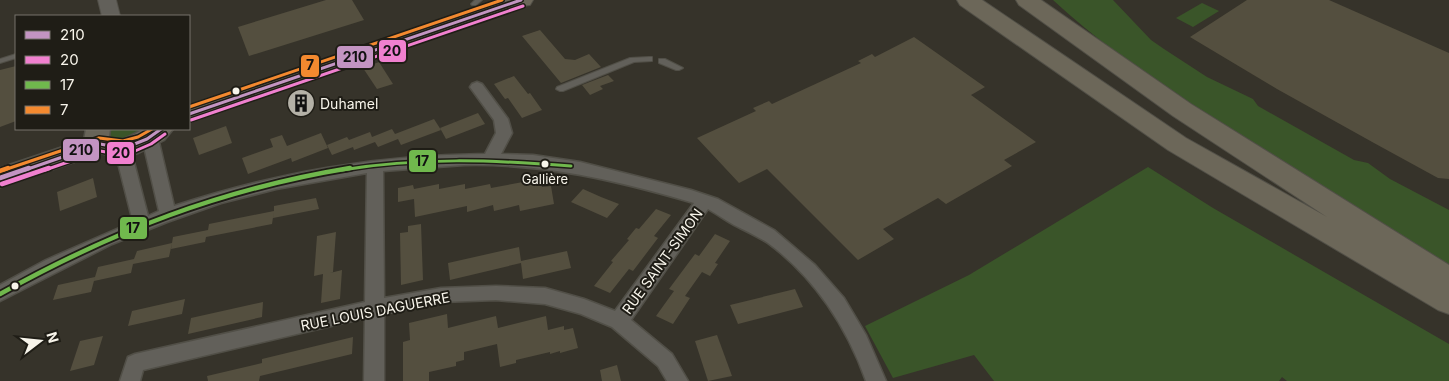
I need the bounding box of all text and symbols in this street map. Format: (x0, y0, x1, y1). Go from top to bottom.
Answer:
legend (15, 15, 190, 130)
text: 210 (60, 25, 85, 44)
line badge: 20 (378, 39, 407, 63)
text: 20 (383, 42, 401, 59)
line badge: 210 (336, 45, 374, 69)
text: 210 (343, 48, 367, 65)
text: 20 (60, 50, 79, 69)
line badge: 7 (300, 54, 320, 78)
text: 7 (306, 56, 314, 73)
text: 17 (60, 75, 75, 94)
unlabelled marker (231, 86, 241, 96)
building icon: Duhamel (286, 88, 316, 118)
place label: Duhamel (320, 95, 378, 112)
text: 7 (60, 100, 69, 119)
line badge: 210 (62, 138, 100, 162)
text: 210 (69, 141, 93, 158)
line badge: 20 (106, 141, 135, 165)
text: 20 (112, 144, 130, 161)
line badge: 17 (408, 149, 437, 173)
text: 17 (415, 152, 429, 169)
marker: Gallière (540, 159, 550, 169)
place label: Gallière (522, 171, 568, 187)
street label: RUE SAINT-SIMON (618, 205, 706, 317)
line badge: 17 (119, 216, 148, 240)
text: 17 (126, 219, 140, 236)
unlabelled marker (10, 281, 20, 291)
street label: RUE LOUIS DAGUERRE (299, 288, 451, 334)
north arrow (15, 316, 65, 366)
text: N (43, 330, 63, 345)

